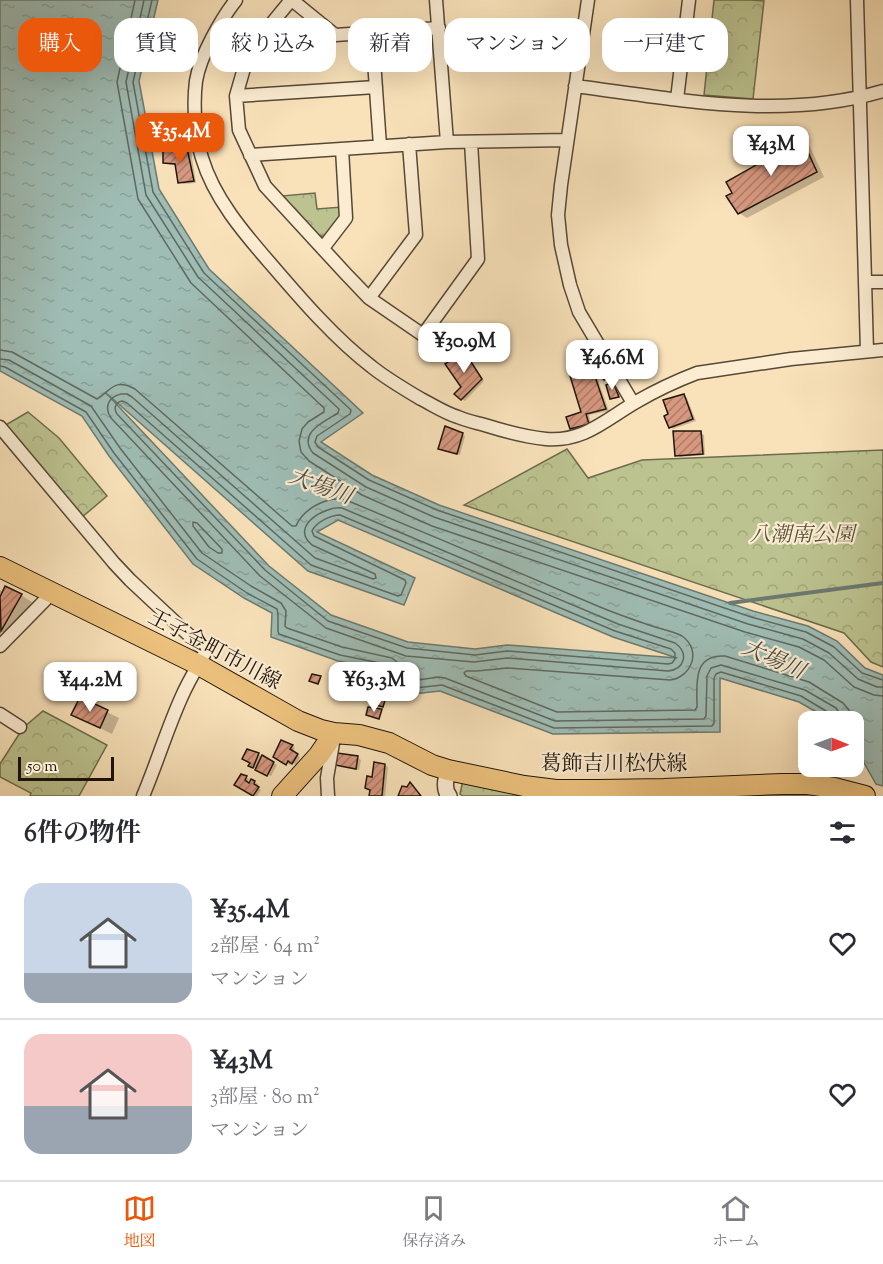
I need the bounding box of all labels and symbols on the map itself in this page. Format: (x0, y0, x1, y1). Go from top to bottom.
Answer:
pin: ¥35.4M (131, 113, 229, 164)
pin: ¥43M (735, 126, 807, 177)
pin: ¥30.9M (415, 323, 513, 374)
pin: ¥46.6M (563, 340, 661, 391)
water label: 大場川 (283, 461, 358, 515)
park label: 八潮南公園 (750, 521, 857, 551)
street label: 王子金町市川線 (142, 603, 286, 699)
water label: 大場川 (736, 633, 811, 690)
pin: ¥44.2M (41, 662, 139, 713)
pin: ¥63.3M (325, 662, 423, 713)
north arrow (798, 711, 864, 777)
street label: 葛飾吉川松伏線 (541, 750, 688, 780)
scale bar (18, 754, 114, 782)

